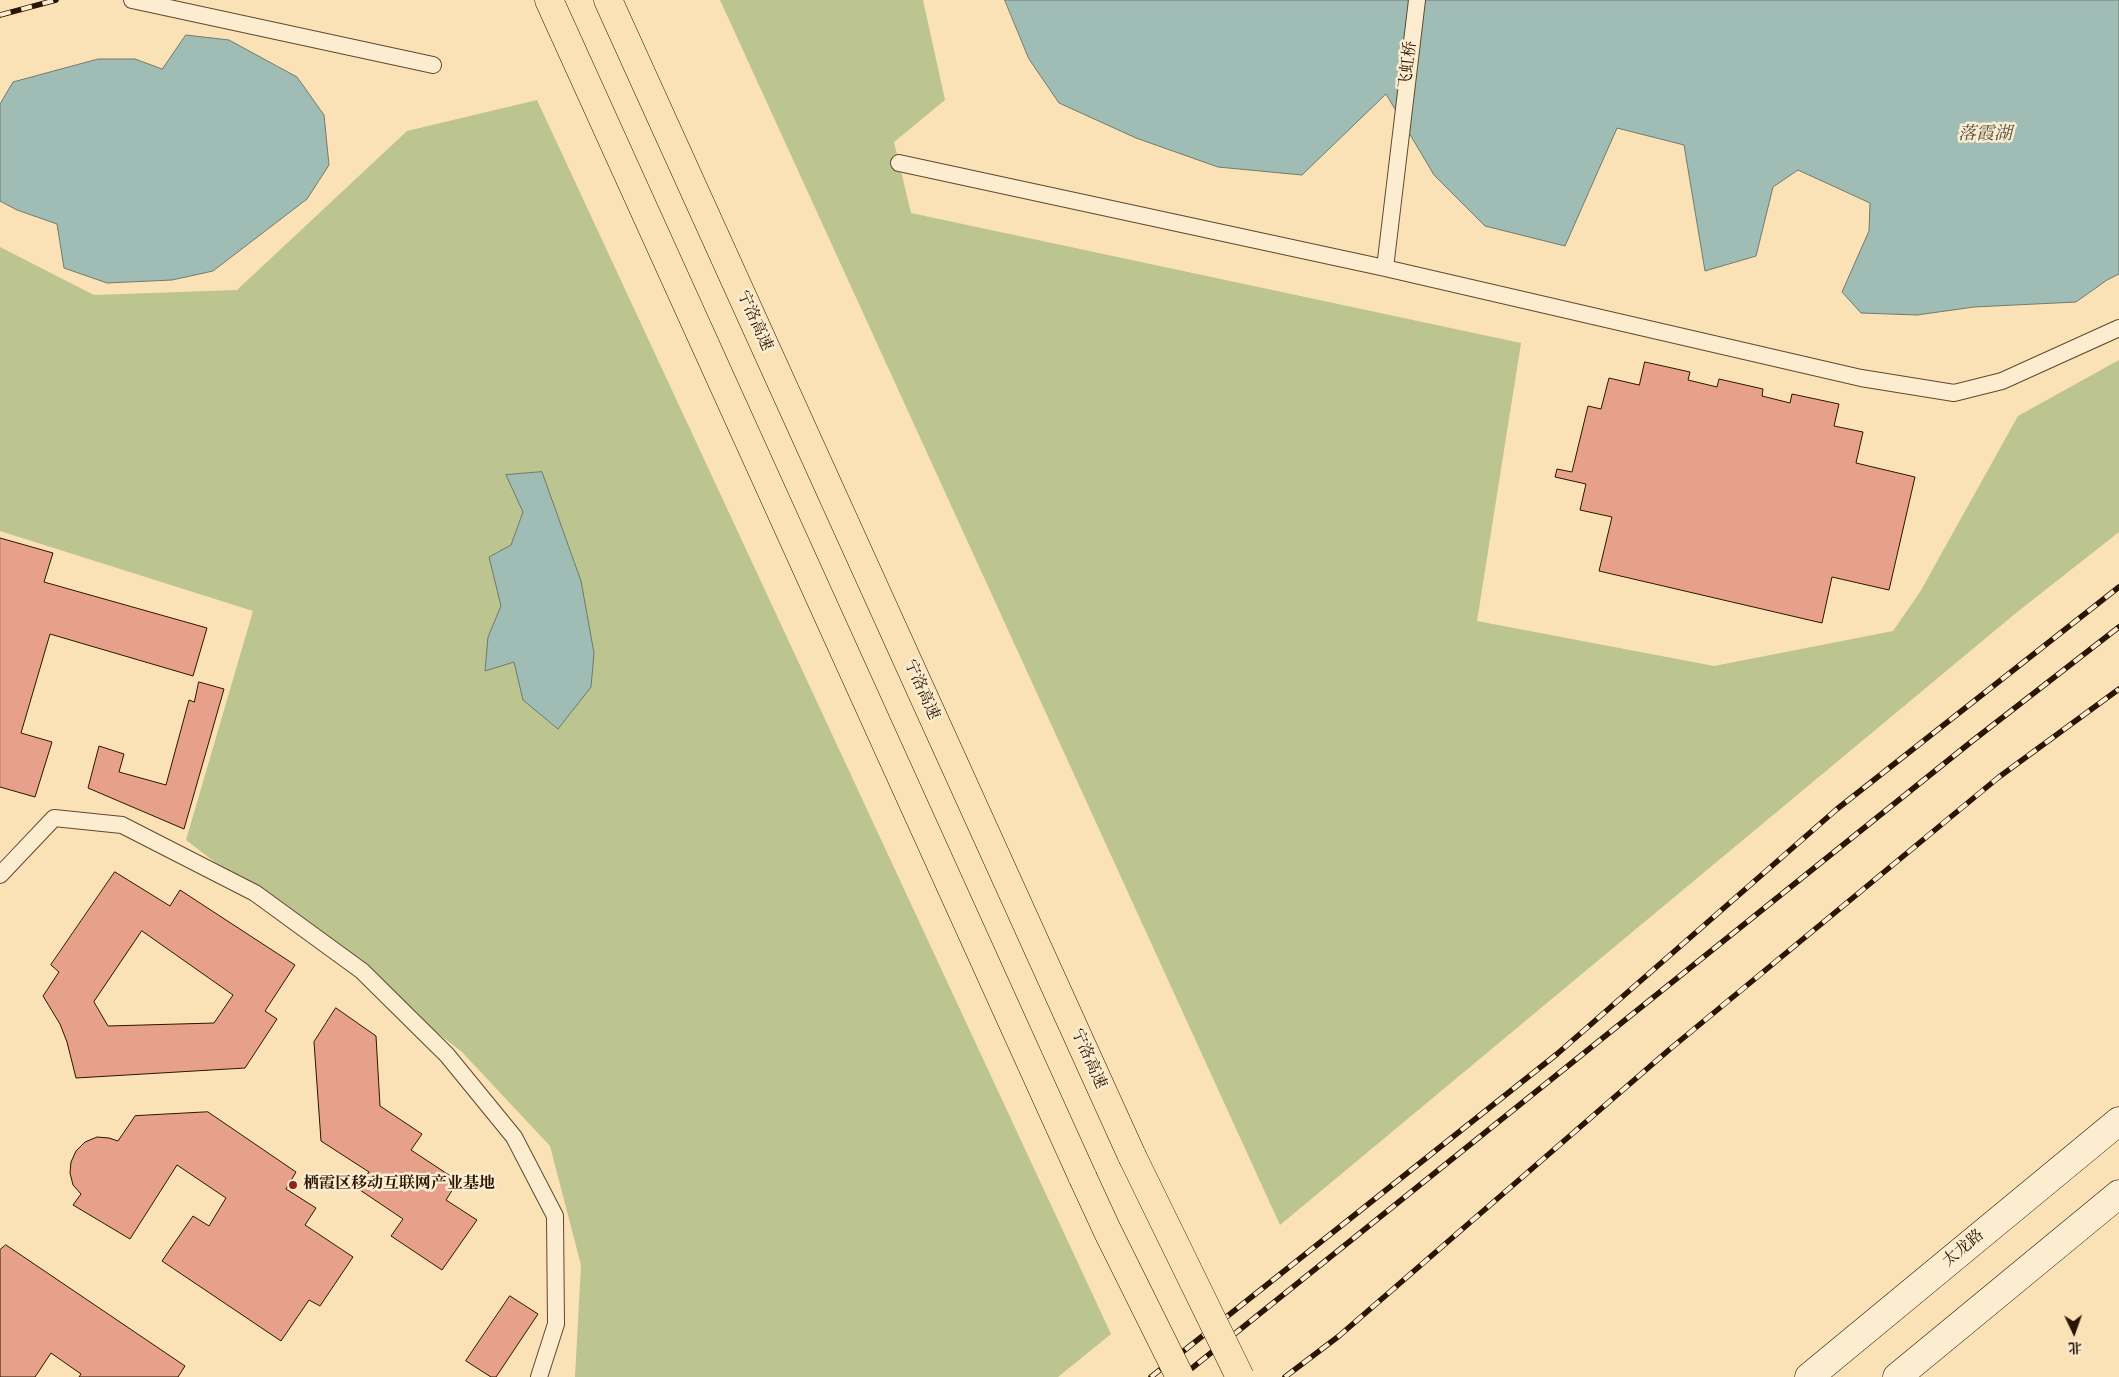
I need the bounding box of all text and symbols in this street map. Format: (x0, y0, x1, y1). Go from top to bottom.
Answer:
street label: 飞虹桥 (1397, 40, 1421, 90)
water label: 落霞湖 (1958, 124, 2012, 146)
street label: 宁洛高速 (732, 288, 776, 354)
street label: 宁洛高速 (899, 657, 943, 723)
street label: 宁洛高速 (1066, 1026, 1110, 1092)
place label: 栖霞区移动互联网产业基地 (303, 1175, 495, 1195)
marker: 栖霞区移动互联网产业基地 (287, 1179, 299, 1191)
street label: 太龙路 (1939, 1226, 1989, 1272)
north arrow (2049, 1307, 2099, 1357)
text: 北 (2067, 1339, 2082, 1356)

